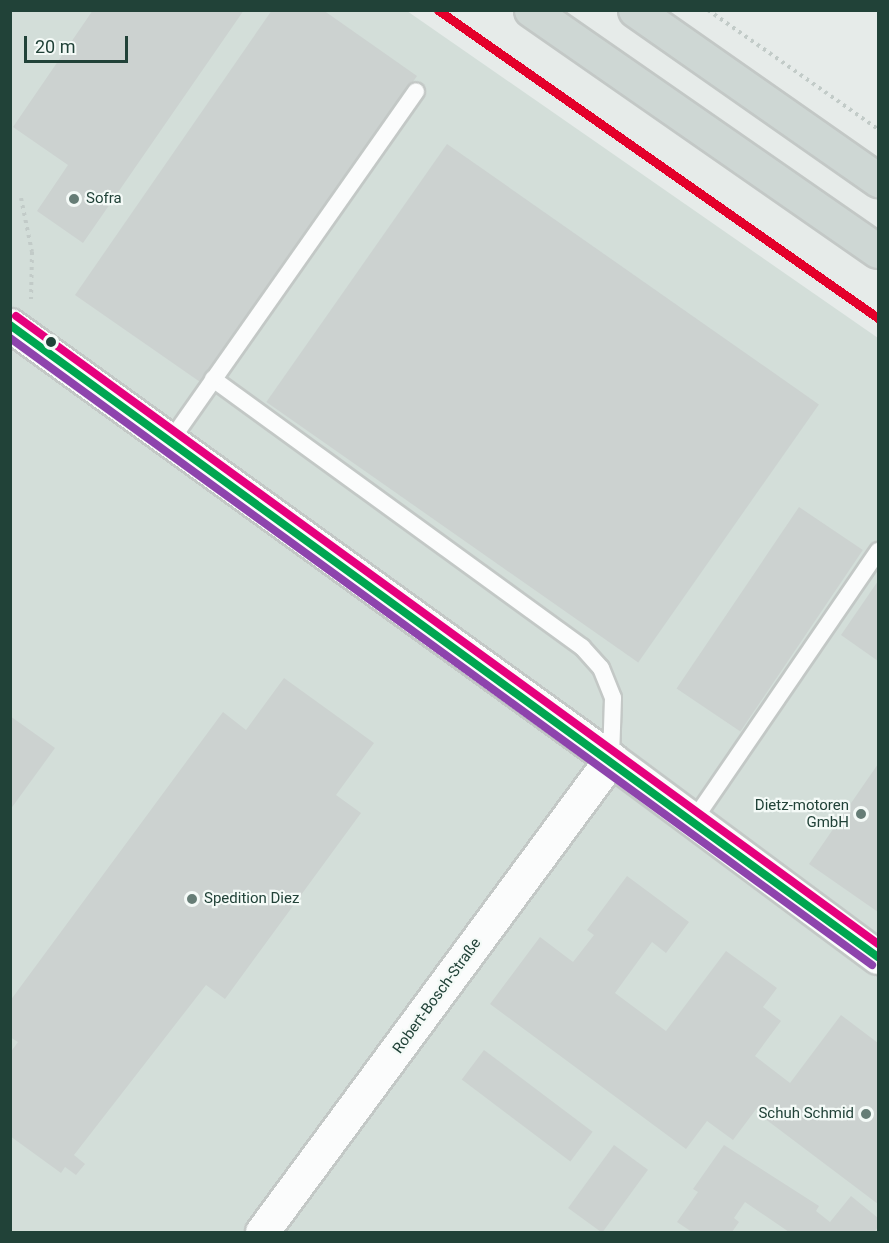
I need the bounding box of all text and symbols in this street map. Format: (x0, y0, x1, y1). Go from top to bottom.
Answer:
scale bar (27, 24, 130, 62)
text: 20 m (35, 36, 75, 57)
place label: Sofra (86, 190, 122, 208)
marker: Sofra (67, 192, 81, 206)
unlabelled marker (45, 336, 57, 348)
place label: Dietz‐motoren GmbH (755, 796, 849, 831)
marker: Dietz‐motoren GmbH (854, 807, 868, 821)
place label: Spedition Diez (204, 890, 299, 908)
marker: Spedition Diez (185, 892, 199, 906)
street label: Robert-Bosch-Straße (389, 935, 485, 1057)
place label: Schuh Schmid (758, 1105, 854, 1123)
marker: Schuh Schmid (859, 1107, 873, 1121)

